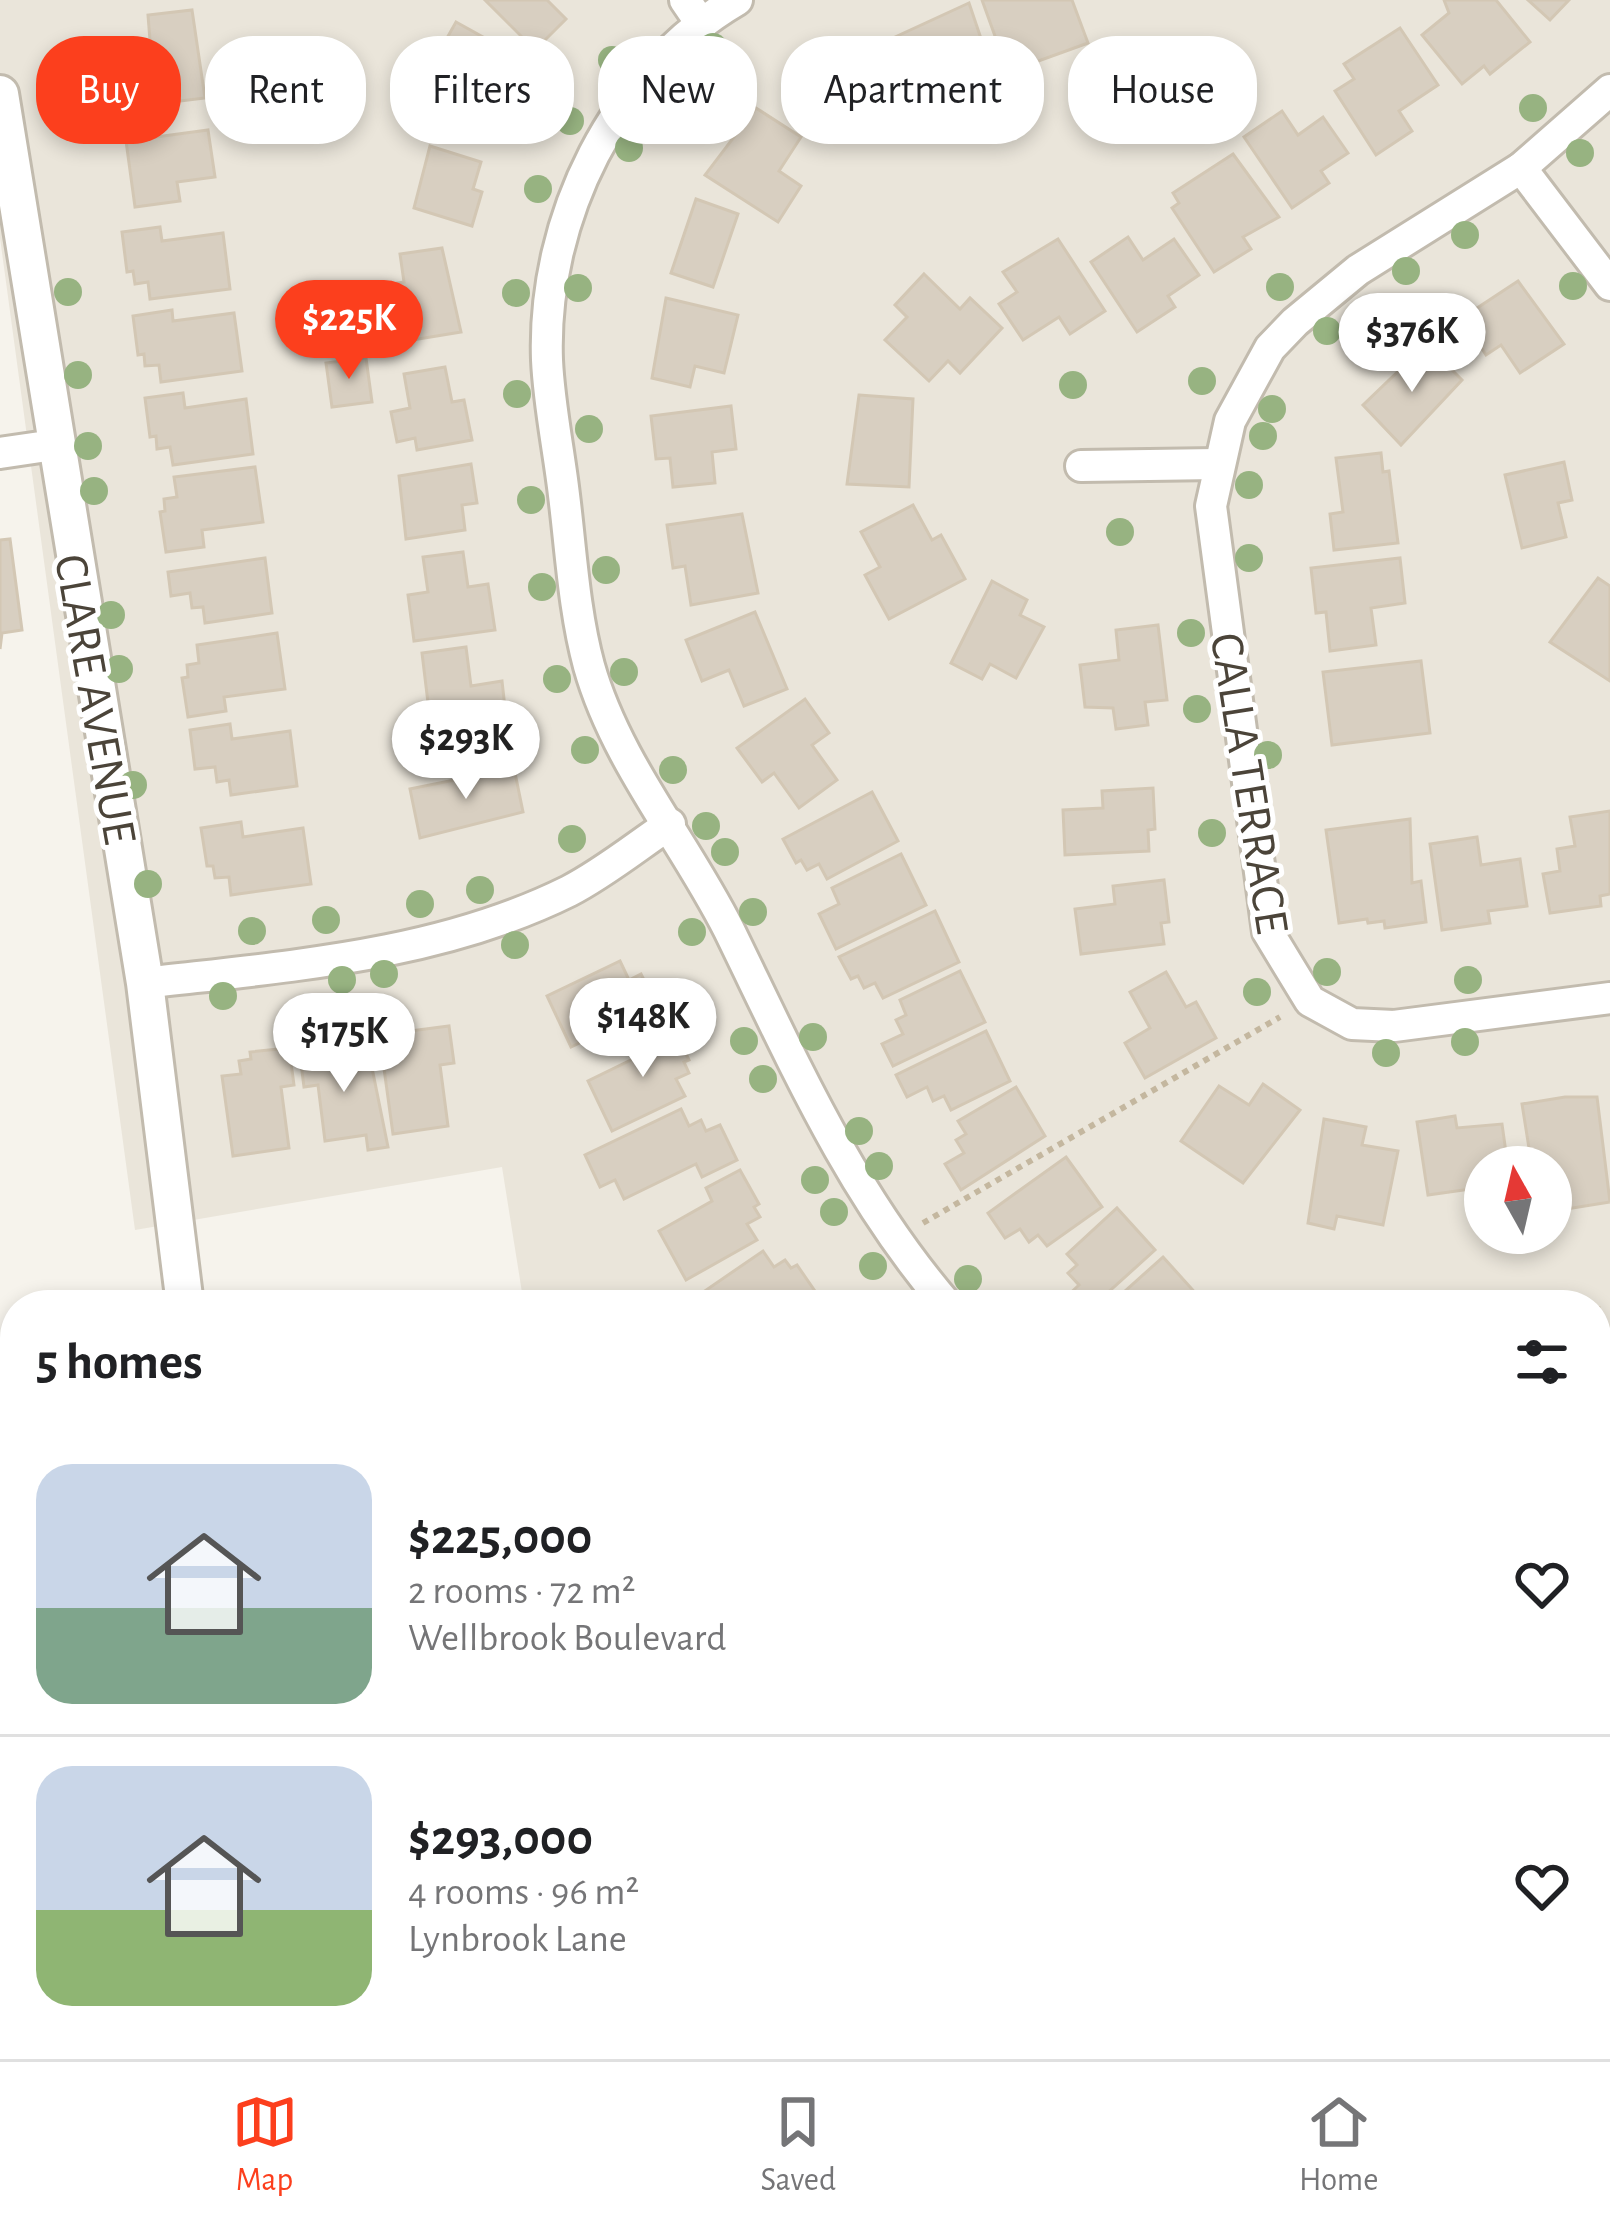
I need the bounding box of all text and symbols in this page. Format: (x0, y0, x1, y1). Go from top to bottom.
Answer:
chip: Buy (36, 36, 181, 144)
chip: Rent (205, 36, 366, 144)
chip: Filters (390, 36, 574, 144)
chip: New (598, 36, 757, 144)
chip: Apartment (781, 36, 1044, 144)
chip: House (1068, 36, 1257, 144)
pin: $225K (265, 280, 433, 382)
pin: $376K (1328, 293, 1496, 395)
text: $225K (302, 299, 396, 338)
text: $376K (1366, 312, 1458, 351)
street label: CLARE AVENUE (45, 551, 143, 848)
street label: CALLA TERRACE (1201, 630, 1295, 937)
pin: $293K (382, 700, 550, 802)
text: $293K (419, 719, 513, 758)
pin: $148K (559, 978, 727, 1080)
pin: $175K (260, 993, 428, 1095)
text: $148K (596, 997, 690, 1036)
text: $175K (300, 1012, 388, 1051)
north arrow (1464, 1146, 1572, 1254)
map controls (1464, 1146, 1572, 1254)
icon: filters (1509, 1329, 1575, 1395)
text: 5 homes (36, 1337, 203, 1388)
icon: home (132, 1512, 276, 1656)
text: $225,000 (408, 1512, 592, 1563)
icon: heart (1509, 1551, 1575, 1617)
text: 2 rooms · 72 m² (408, 1572, 635, 1611)
text: Wellbrook Boulevard (408, 1619, 727, 1658)
text: $293,000 (408, 1813, 593, 1864)
icon: home (132, 1814, 276, 1958)
icon: heart (1509, 1853, 1575, 1919)
text: 4 rooms · 96 m² (408, 1873, 639, 1912)
text: Lynbrook Lane (408, 1920, 627, 1959)
tab: Map (232, 2089, 298, 2201)
tab: Saved (761, 2089, 836, 2201)
tab: Home (1299, 2089, 1378, 2201)

